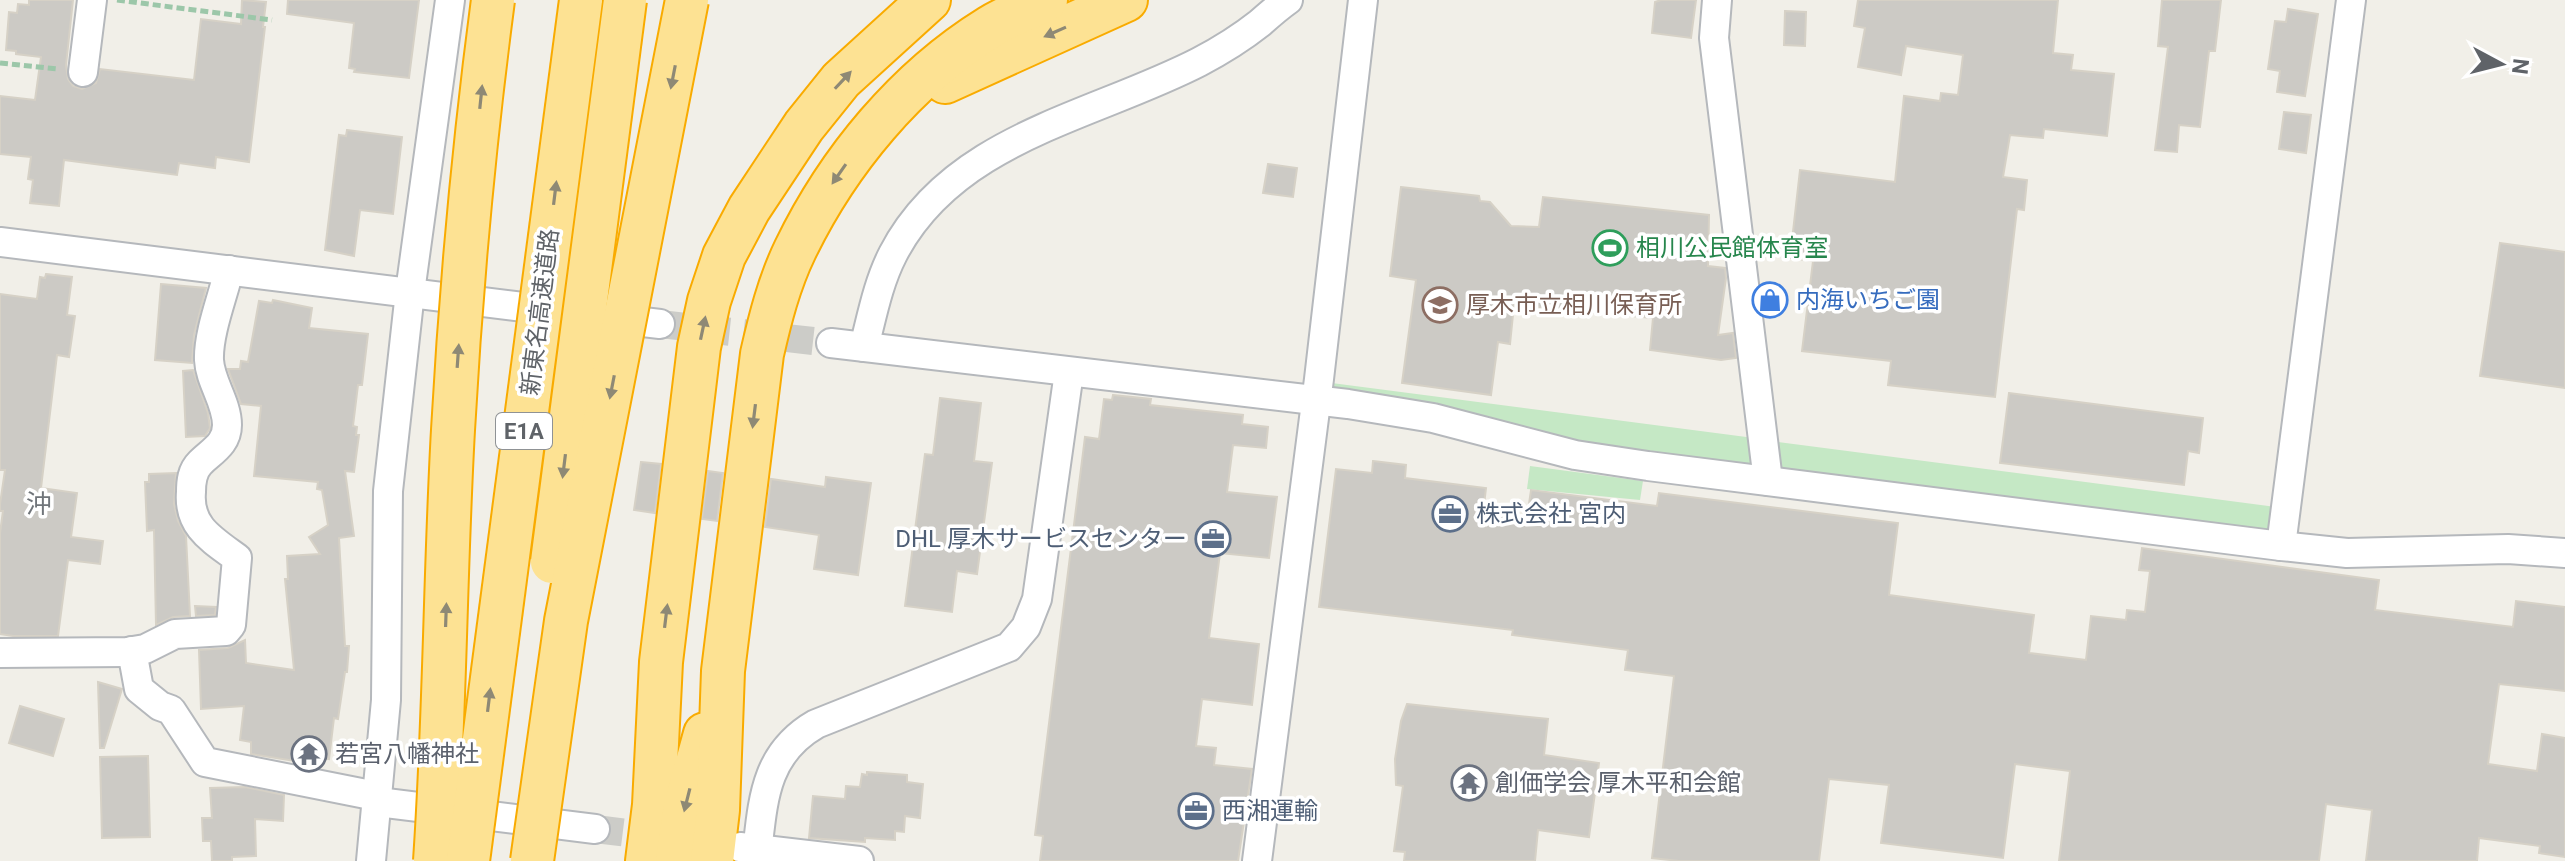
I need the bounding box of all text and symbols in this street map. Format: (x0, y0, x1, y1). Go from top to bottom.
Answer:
north arrow (2461, 24, 2541, 104)
one-way arrow (1043, 25, 1067, 39)
text: N (2507, 57, 2534, 76)
one-way arrow (666, 64, 678, 89)
one-way arrow (833, 71, 851, 90)
one-way arrow (474, 84, 487, 109)
one-way arrow (832, 164, 847, 185)
one-way arrow (549, 180, 562, 205)
street label: 新東名高速道路 (516, 227, 564, 397)
sports icon: 相川公民館体育室 (1591, 229, 1629, 267)
place label: 相川公民館体育室 (1636, 234, 1828, 262)
shop icon: 内海いちご園 (1751, 281, 1789, 319)
school or university icon: 厚木市立相川保育所 (1421, 286, 1459, 324)
place label: 内海いちご園 (1796, 286, 1940, 314)
place label: 厚木市立相川保育所 (1466, 291, 1682, 319)
one-way arrow (697, 315, 710, 340)
one-way arrow (452, 343, 465, 368)
one-way arrow (605, 374, 618, 399)
one-way arrow (747, 404, 760, 429)
road number: E1A (496, 413, 552, 449)
one-way arrow (557, 454, 570, 479)
district label: 沖 (26, 489, 52, 519)
office icon: 株式会社 宮内 (1431, 495, 1469, 533)
place label: 株式会社 宮内 (1476, 500, 1626, 528)
office icon: DHL 厚木サービスセンター (1194, 520, 1232, 558)
place label: DHL 厚木サービスセンター (895, 525, 1187, 553)
one-way arrow (439, 602, 452, 627)
one-way arrow (660, 603, 673, 628)
one-way arrow (483, 688, 496, 713)
temple icon: 若宮八幡神社 (290, 735, 328, 773)
place label: 若宮八幡神社 (335, 740, 479, 768)
temple icon: 創価学会 厚木平和会館 (1450, 764, 1488, 802)
place label: 創価学会 厚木平和会館 (1495, 769, 1741, 797)
one-way arrow (680, 787, 693, 812)
office icon: 西湘運輸 (1177, 792, 1215, 830)
place label: 西湘運輸 (1222, 797, 1318, 825)

